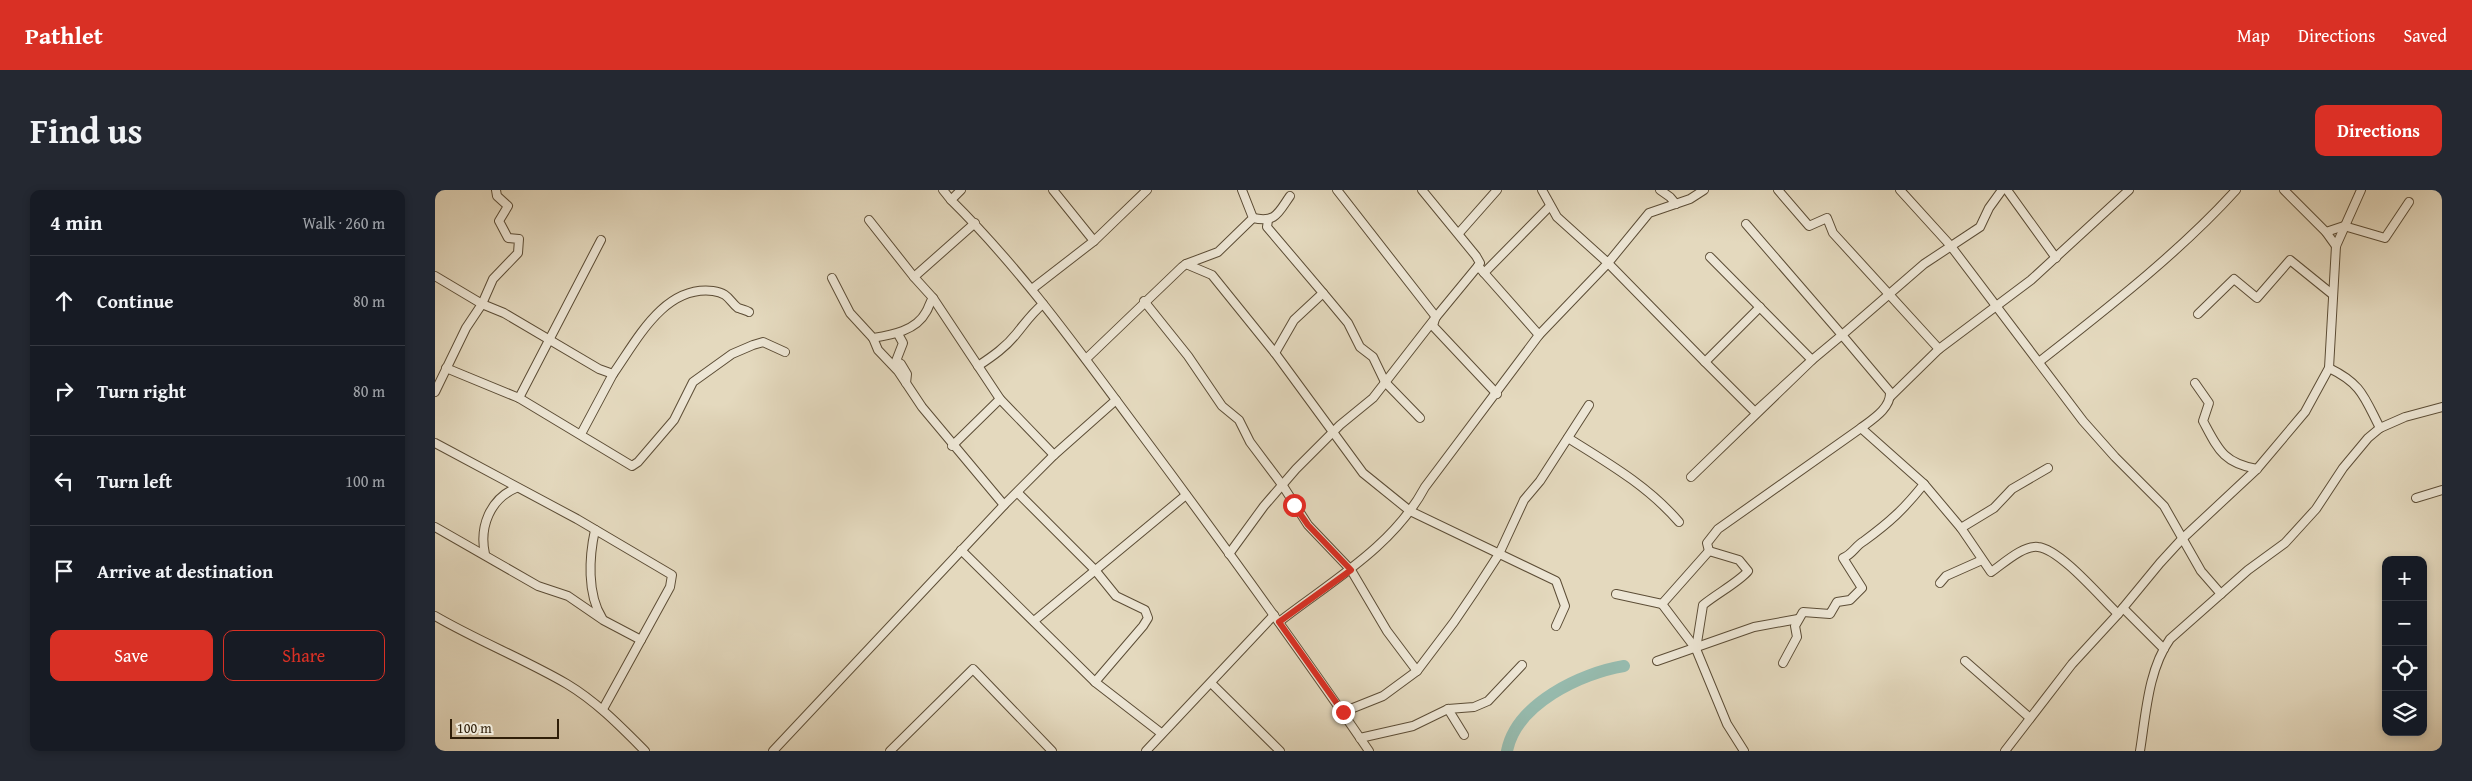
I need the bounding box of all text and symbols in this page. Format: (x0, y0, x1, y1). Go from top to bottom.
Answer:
text: Pathlet (25, 18, 103, 53)
text: Map (2237, 22, 2270, 49)
text: Directions (2298, 22, 2375, 49)
text: Saved (2403, 22, 2447, 49)
text: Find us (30, 105, 143, 156)
button: Directions (2315, 105, 2442, 156)
text: 4 min (50, 207, 102, 238)
text: Walk · 260 m (302, 211, 385, 235)
icon: ahead (50, 287, 78, 315)
text: Continue (97, 287, 174, 315)
text: 80 m (353, 289, 385, 313)
icon: right (50, 377, 78, 405)
text: Turn right (97, 377, 186, 405)
text: 80 m (353, 379, 385, 403)
icon: left (50, 467, 78, 495)
text: Turn left (97, 467, 172, 495)
text: 100 m (345, 469, 385, 493)
route start (1283, 494, 1306, 517)
map controls (2382, 556, 2427, 736)
button: + (2382, 556, 2427, 601)
icon: arrive (50, 557, 78, 585)
text: Arrive at destination (97, 557, 273, 585)
button: − (2382, 601, 2427, 646)
button: Save (50, 630, 213, 681)
button: Share (223, 630, 385, 681)
button: locate (2382, 646, 2427, 691)
button: layers (2382, 691, 2427, 736)
route end (1332, 701, 1355, 724)
scale bar (450, 716, 559, 739)
text: 100 m (457, 718, 492, 738)

